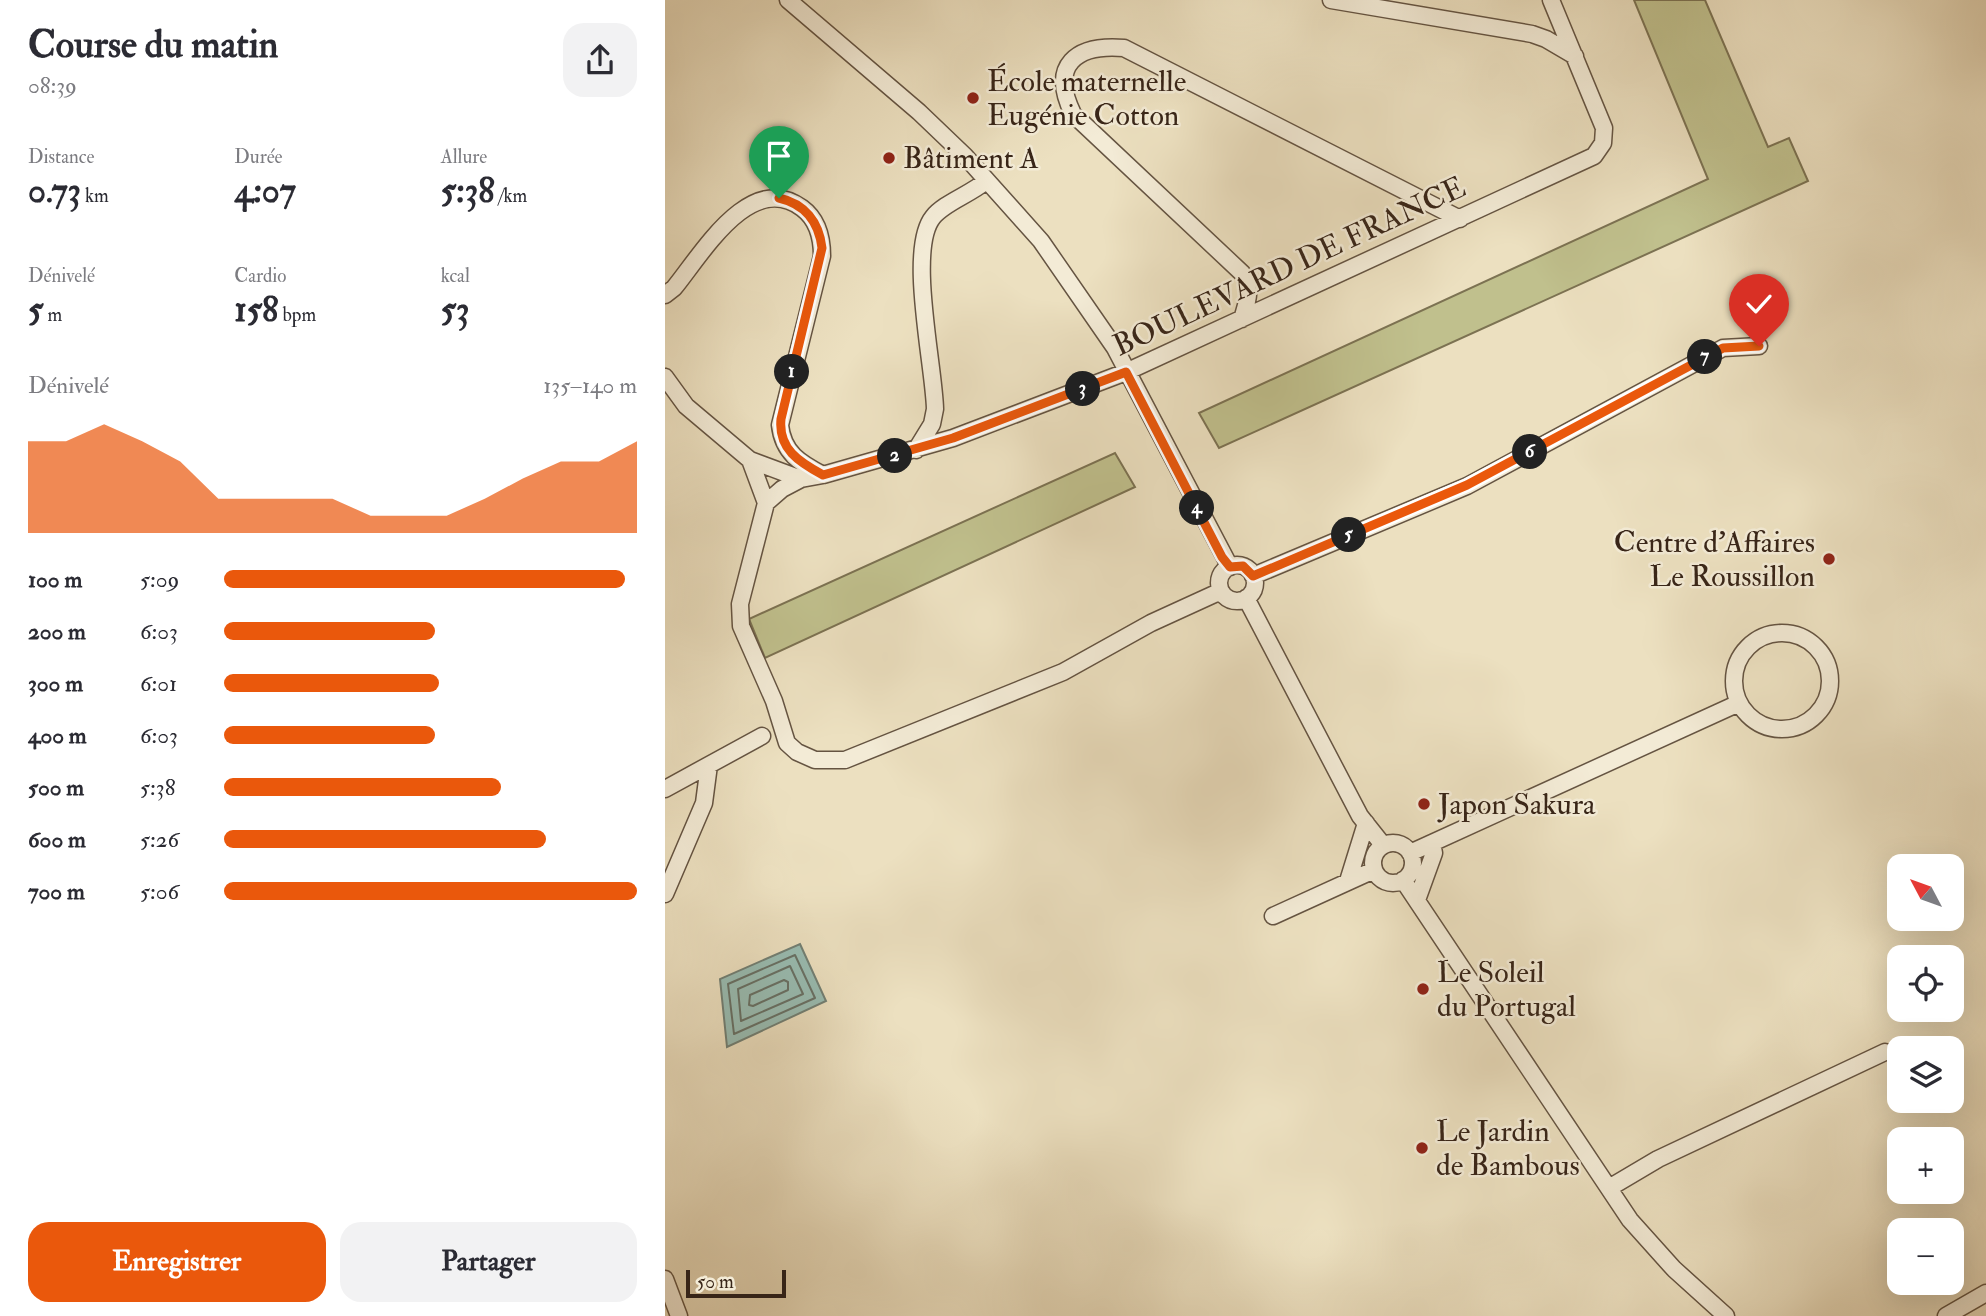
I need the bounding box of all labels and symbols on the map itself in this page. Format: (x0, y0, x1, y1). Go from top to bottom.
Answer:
place label: École maternelle Eugénie Cotton (987, 62, 1186, 134)
marker: École maternelle Eugénie Cotton (965, 90, 981, 106)
pin (749, 126, 809, 198)
place label: Bâtiment A (903, 140, 1039, 177)
marker: Bâtiment A (881, 150, 897, 166)
street label: BOULEVARD DE FRANCE (1107, 168, 1471, 364)
pin (1729, 274, 1789, 346)
pin: 7 (1688, 340, 1723, 374)
pin: 1 (775, 354, 809, 390)
pin: 3 (1065, 372, 1101, 406)
pin: 6 (1513, 434, 1547, 470)
pin: 2 (877, 438, 912, 474)
pin: 4 (1179, 490, 1215, 526)
pin: 5 (1331, 518, 1367, 552)
place label: Centre d’Affaires Le Roussillon (1614, 524, 1815, 595)
marker: Centre d’Affaires Le Roussillon (1821, 551, 1837, 567)
place label: Japon Sakura (1437, 786, 1596, 823)
marker: Japon Sakura (1416, 796, 1432, 812)
north arrow (1887, 854, 1963, 931)
place label: Le Soleil du Portugal (1437, 954, 1576, 1025)
marker: Le Soleil du Portugal (1415, 981, 1431, 997)
place label: Le Jardin de Bambous (1436, 1113, 1580, 1184)
marker: Le Jardin de Bambous (1414, 1140, 1430, 1156)
scale bar (686, 1267, 786, 1299)

